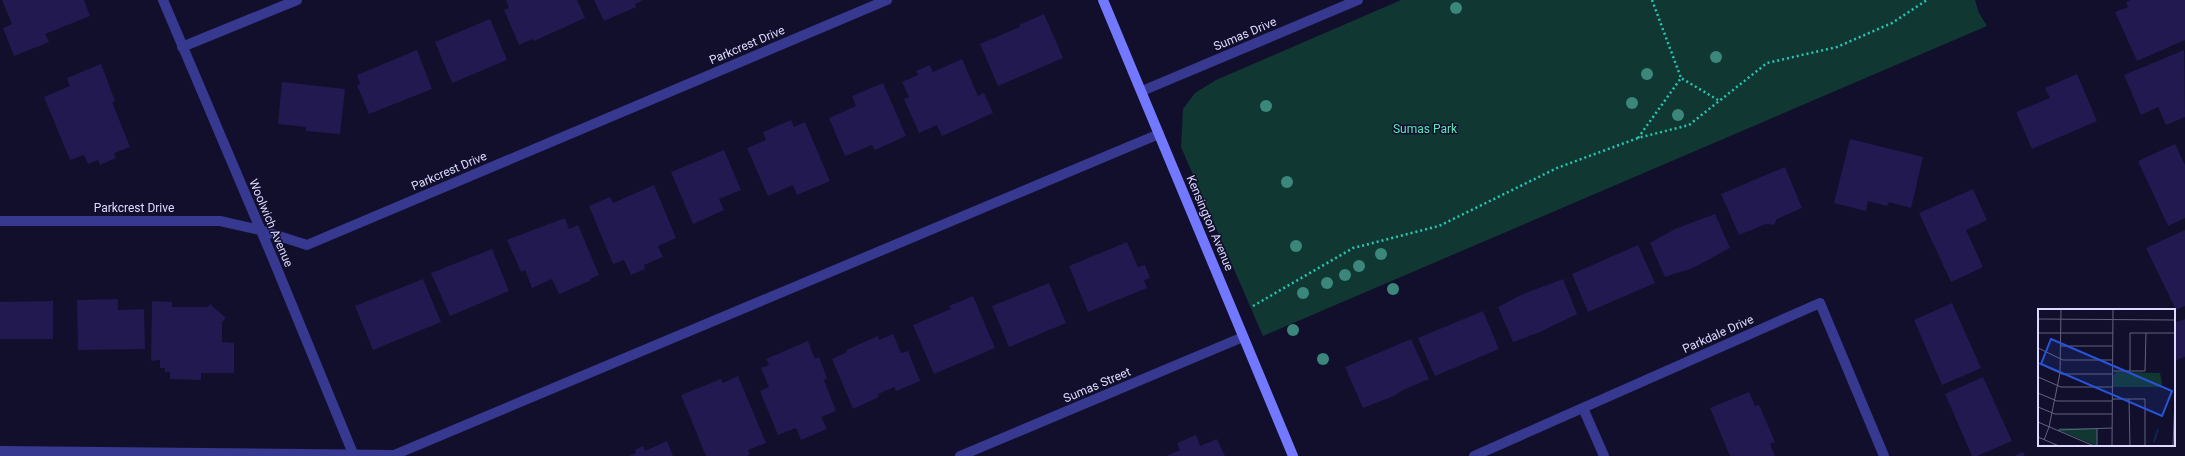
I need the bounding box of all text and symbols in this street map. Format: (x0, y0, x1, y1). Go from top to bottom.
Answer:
street label: Sumas Drive (1211, 14, 1279, 54)
street label: Parkcrest Drive (707, 23, 787, 67)
park label: Sumas Park (1393, 122, 1458, 136)
street label: Parkcrest Drive (409, 149, 489, 193)
street label: Kensington Avenue (1184, 173, 1236, 273)
street label: Woolwich Avenue (246, 177, 296, 269)
street label: Parkcrest Drive (94, 201, 174, 215)
inset map (2038, 309, 2175, 446)
street label: Parkdale Drive (1680, 312, 1756, 356)
street label: Sumas Street (1061, 365, 1133, 405)

